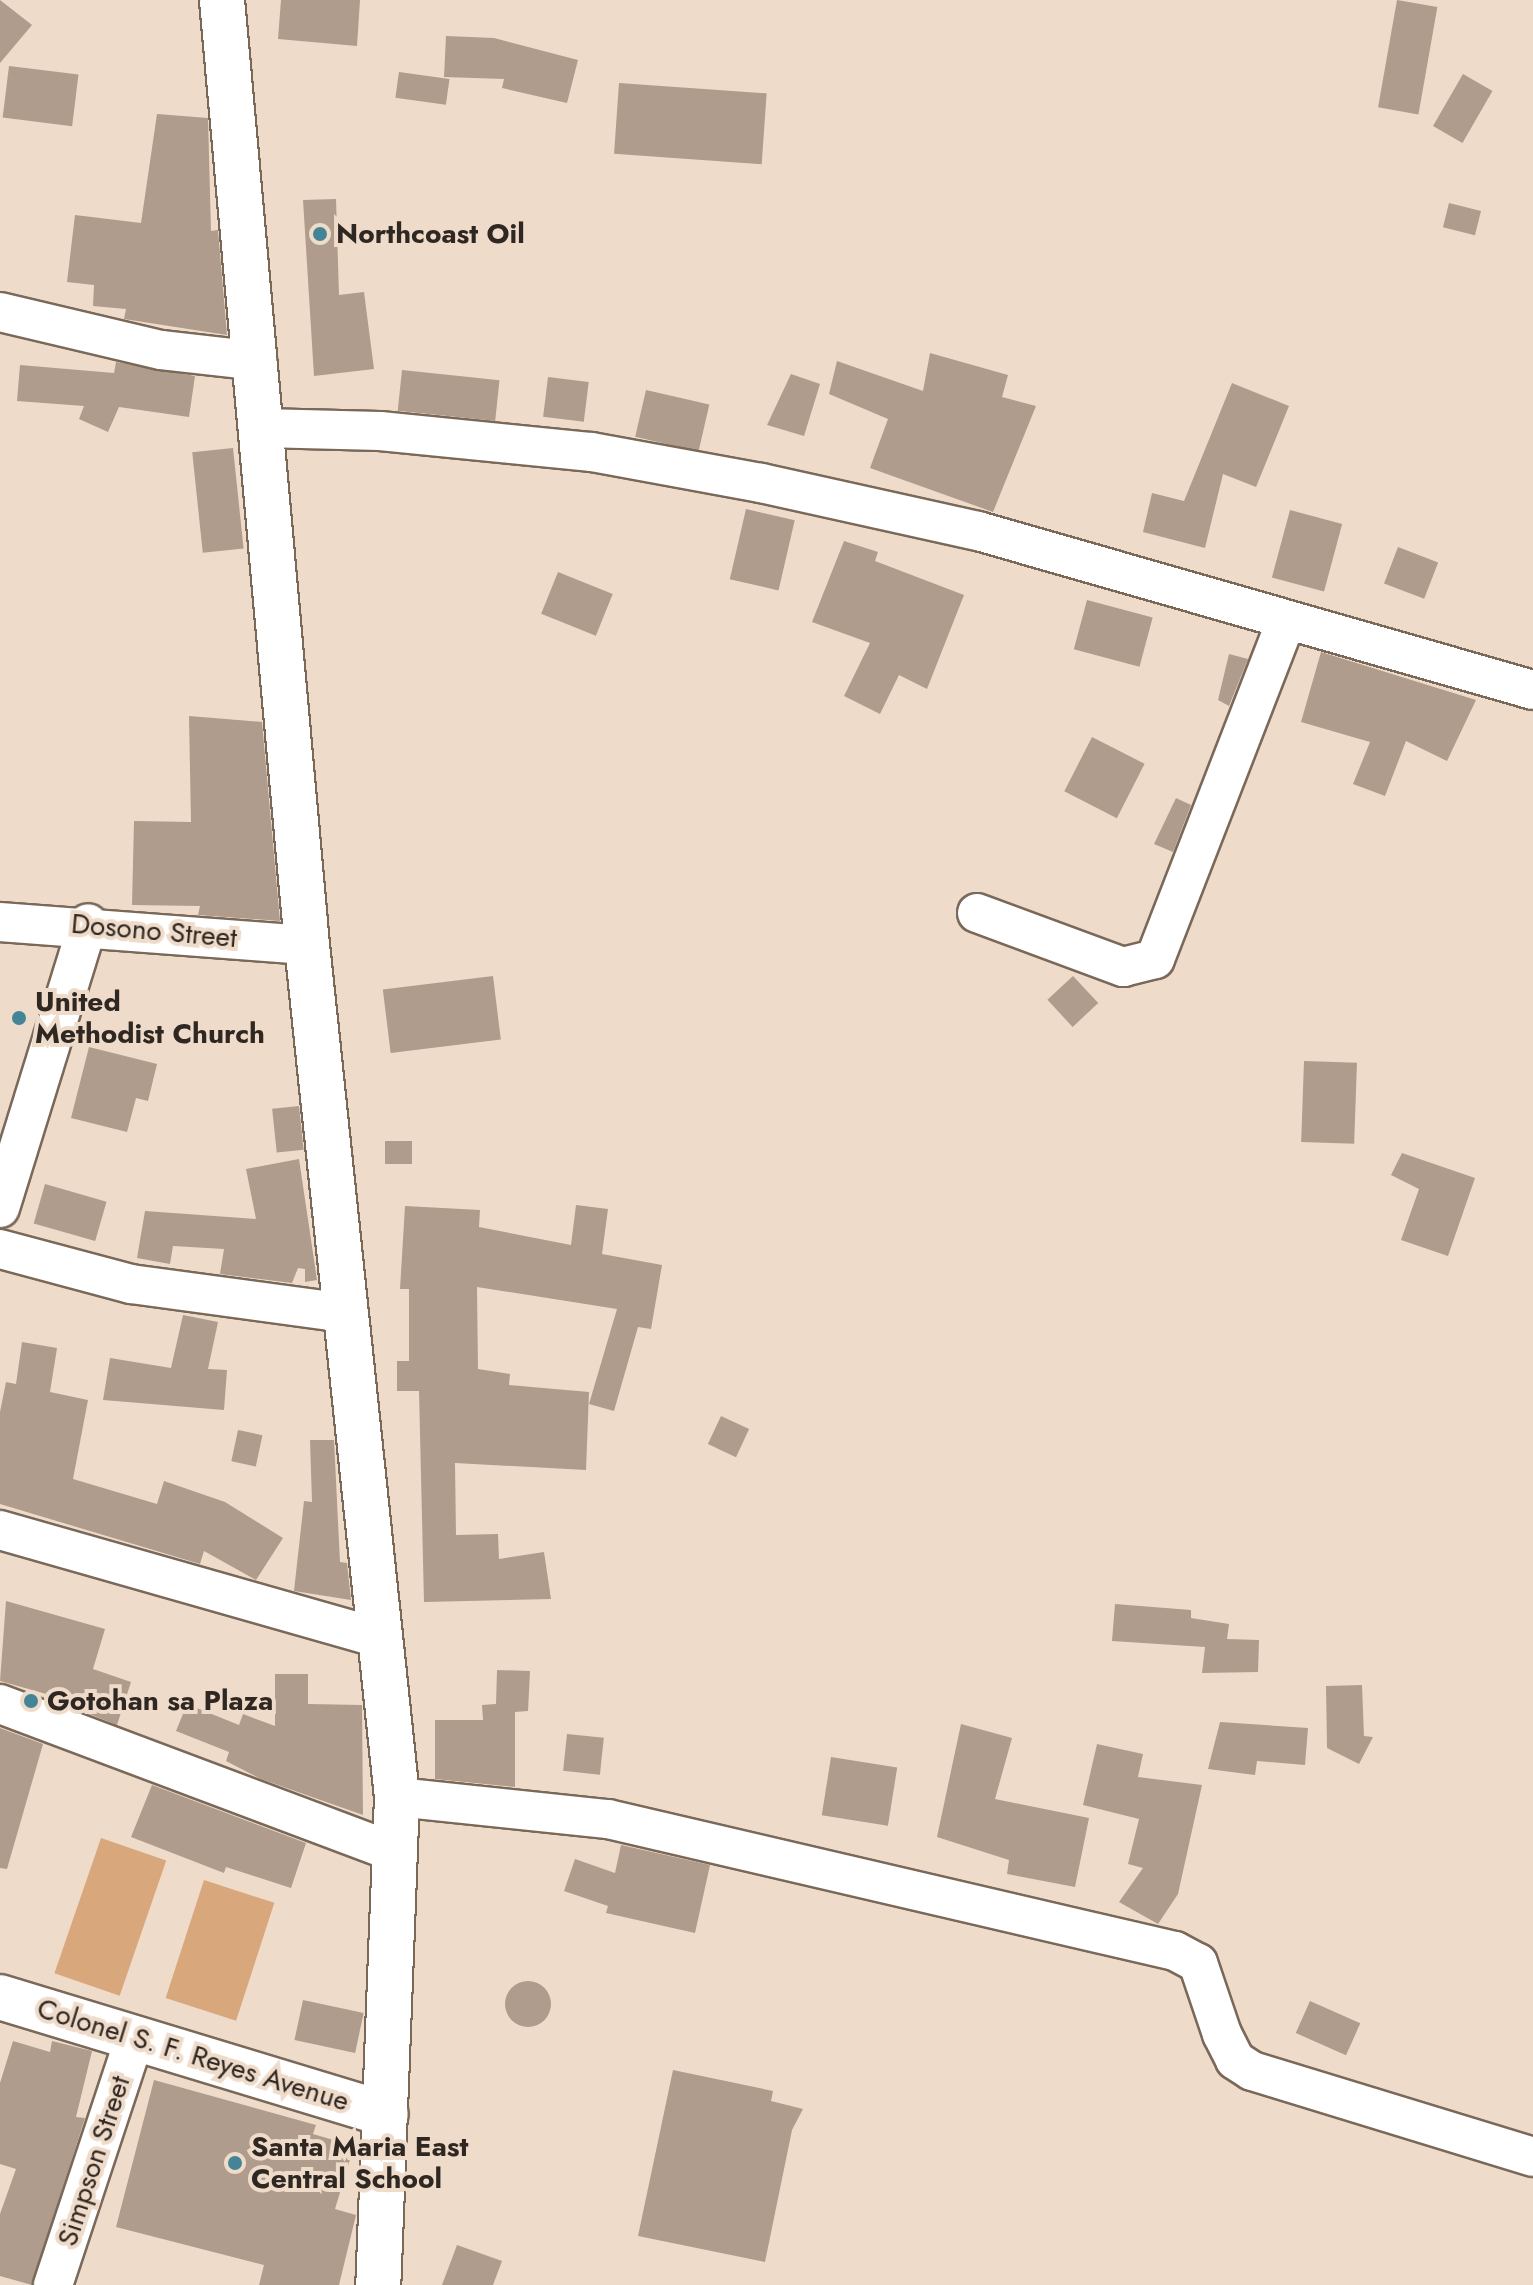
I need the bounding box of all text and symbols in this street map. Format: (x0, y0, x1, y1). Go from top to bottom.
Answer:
place label: Northcoast Oil (336, 217, 525, 251)
marker: Northcoast Oil (311, 225, 329, 243)
street label: Dosono Street (70, 907, 238, 955)
place label: United Methodist Church (35, 985, 265, 1051)
marker: United Methodist Church (10, 1009, 28, 1027)
place label: Gotohan sa Plaza (47, 1684, 273, 1718)
marker: Gotohan sa Plaza (22, 1692, 40, 1710)
street label: Colonel S. F. Reyes Avenue (33, 1992, 353, 2118)
street label: Simpson Street (51, 2072, 137, 2250)
place label: Santa Maria East Central School (251, 2130, 469, 2196)
marker: Santa Maria East Central School (226, 2154, 244, 2172)

